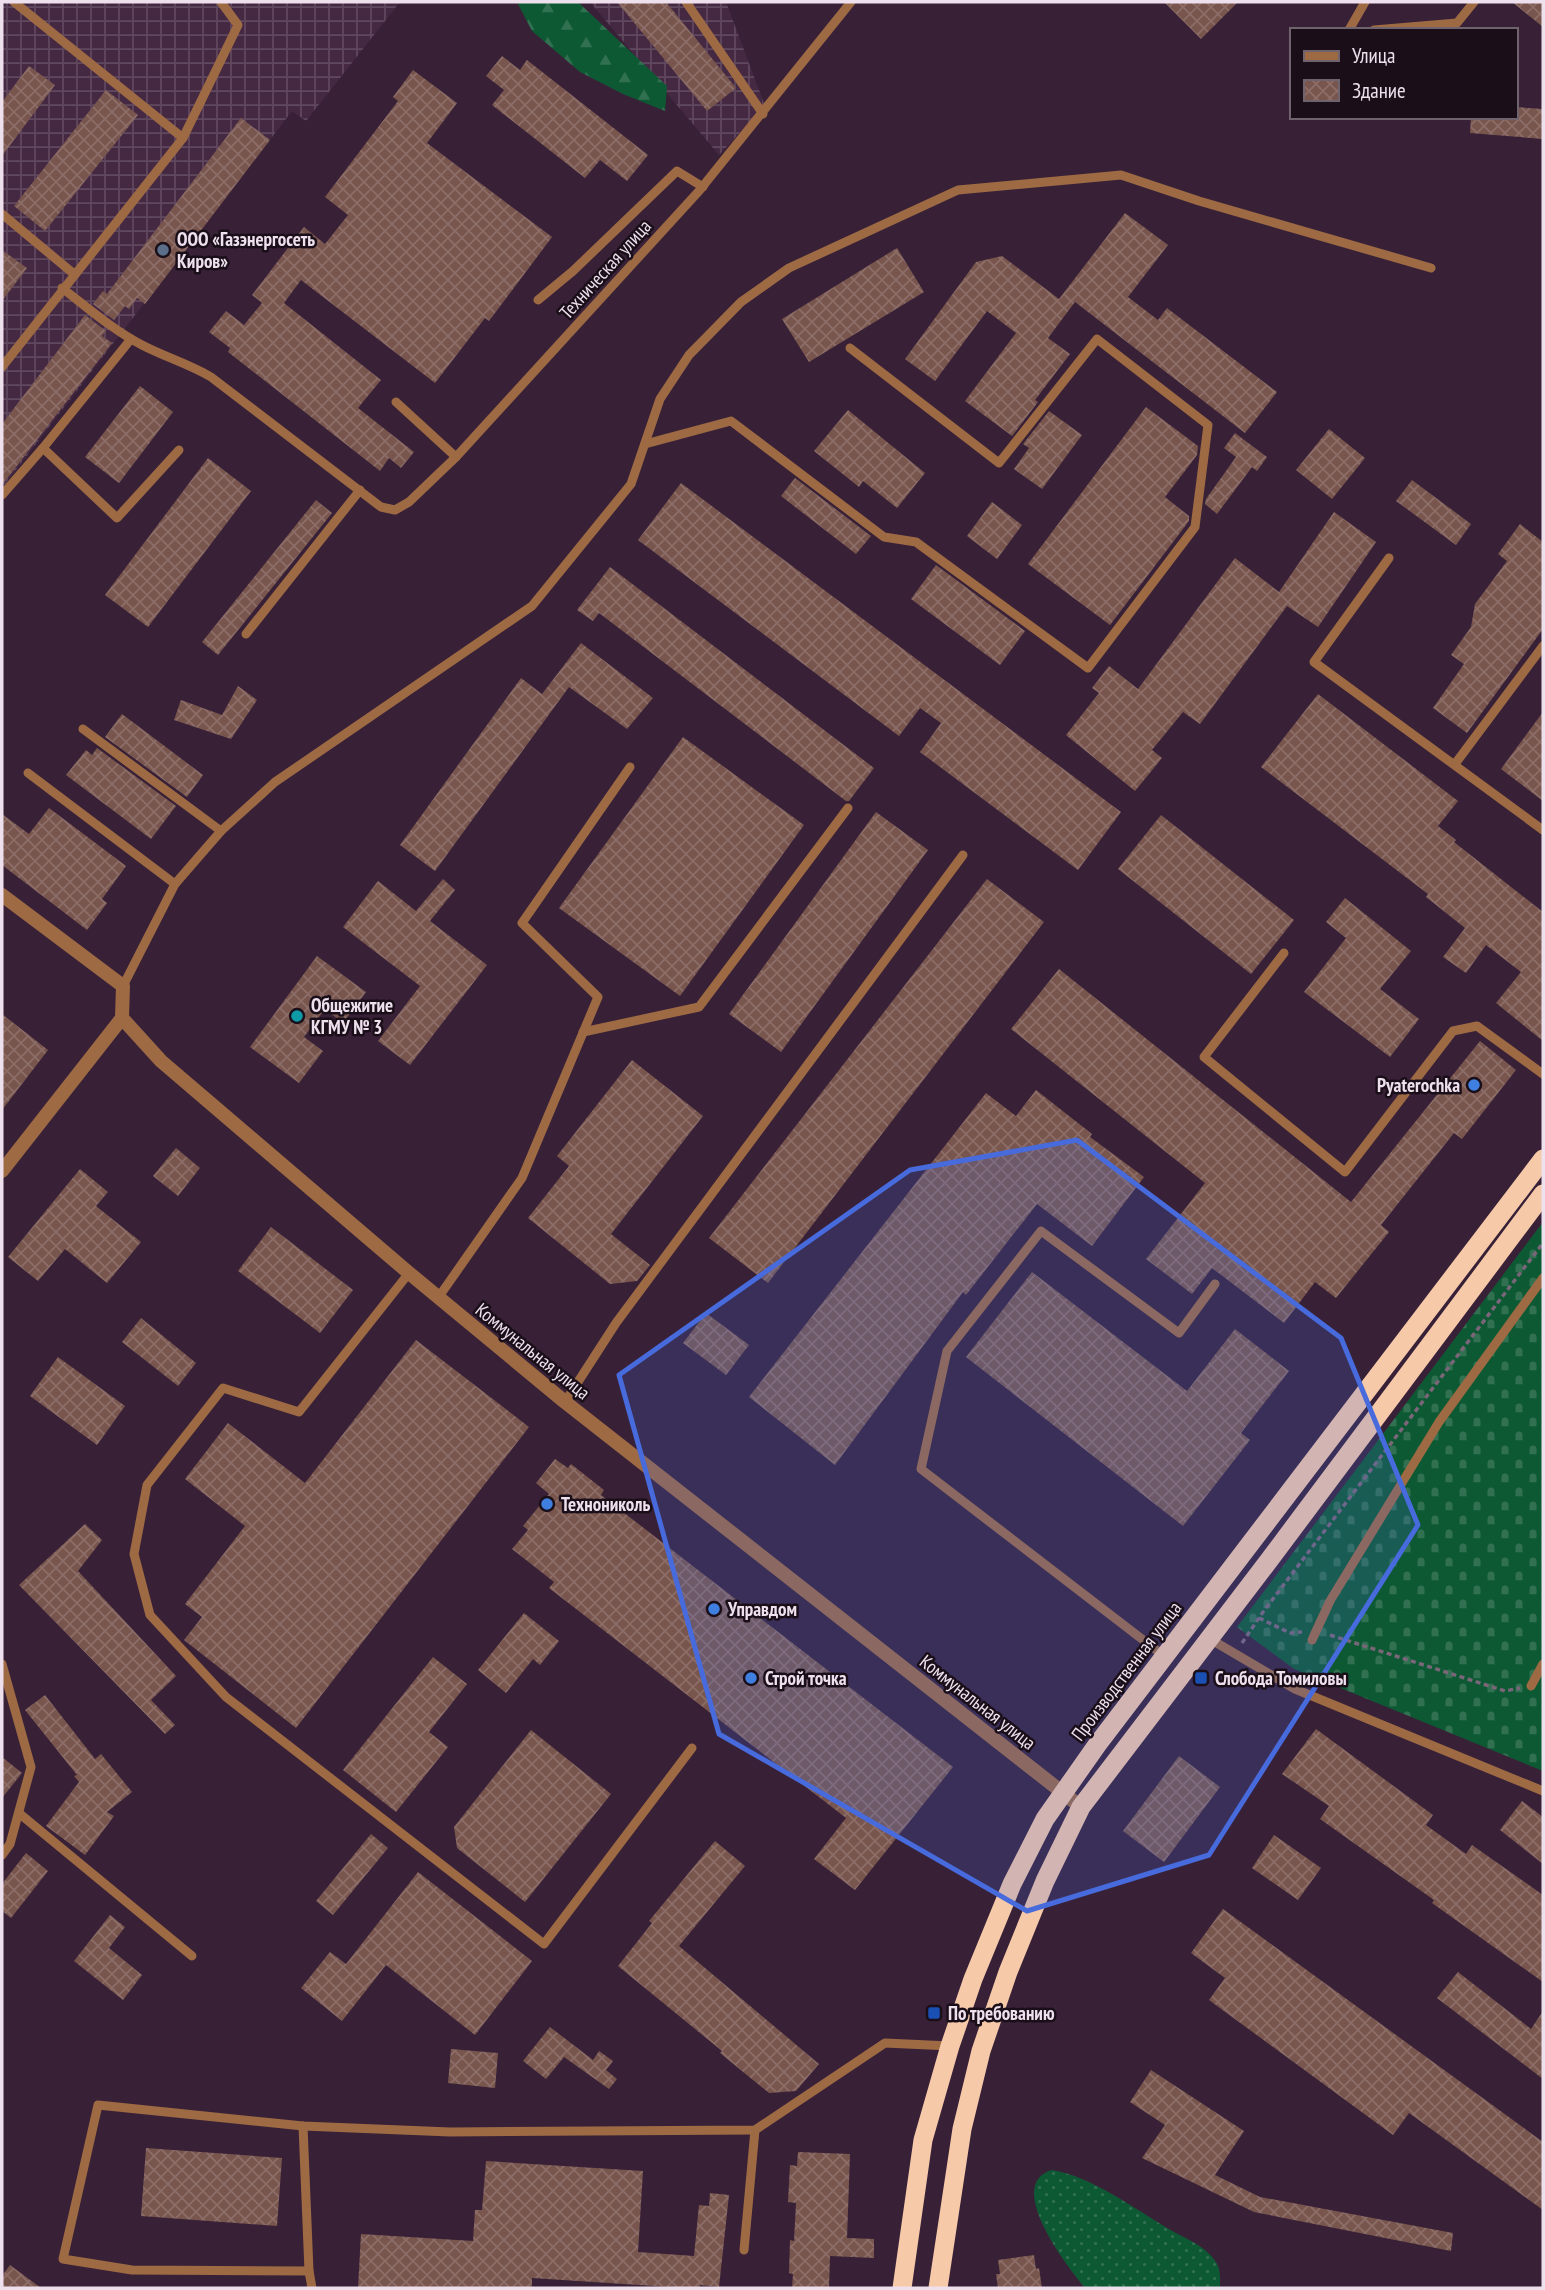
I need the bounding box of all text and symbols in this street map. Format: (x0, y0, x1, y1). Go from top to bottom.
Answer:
legend (1290, 28, 1517, 119)
text: Улица (1352, 42, 1395, 69)
text: Здание (1352, 77, 1406, 104)
street label: Техническая улица (554, 214, 656, 324)
place label: ООО «Газэнергосеть Киров» (177, 227, 315, 273)
marker: ООО «Газэнергосеть Киров» (155, 242, 171, 258)
place label: Общежитие КГМУ № 3 (311, 993, 393, 1039)
marker: Общежитие КГМУ № 3 (289, 1008, 305, 1024)
place label: Pyaterochka (1377, 1073, 1460, 1097)
marker: Pyaterochka (1466, 1077, 1482, 1093)
street label: Коммунальная улица (471, 1297, 595, 1405)
place label: Технониколь (561, 1492, 650, 1516)
marker: Технониколь (539, 1496, 555, 1512)
place label: Управдом (727, 1597, 797, 1621)
street label: Производственная улица (1066, 1597, 1186, 1745)
marker: Управдом (706, 1601, 722, 1617)
street label: Коммунальная улица (915, 1649, 1041, 1755)
place label: Строй точка (765, 1666, 847, 1690)
place label: Слобода Томиловы (1215, 1666, 1347, 1690)
marker: Строй точка (743, 1670, 759, 1686)
marker: Слобода Томиловы (1193, 1670, 1209, 1686)
place label: По требованию (948, 2001, 1055, 2025)
marker: По требованию (926, 2005, 942, 2021)

